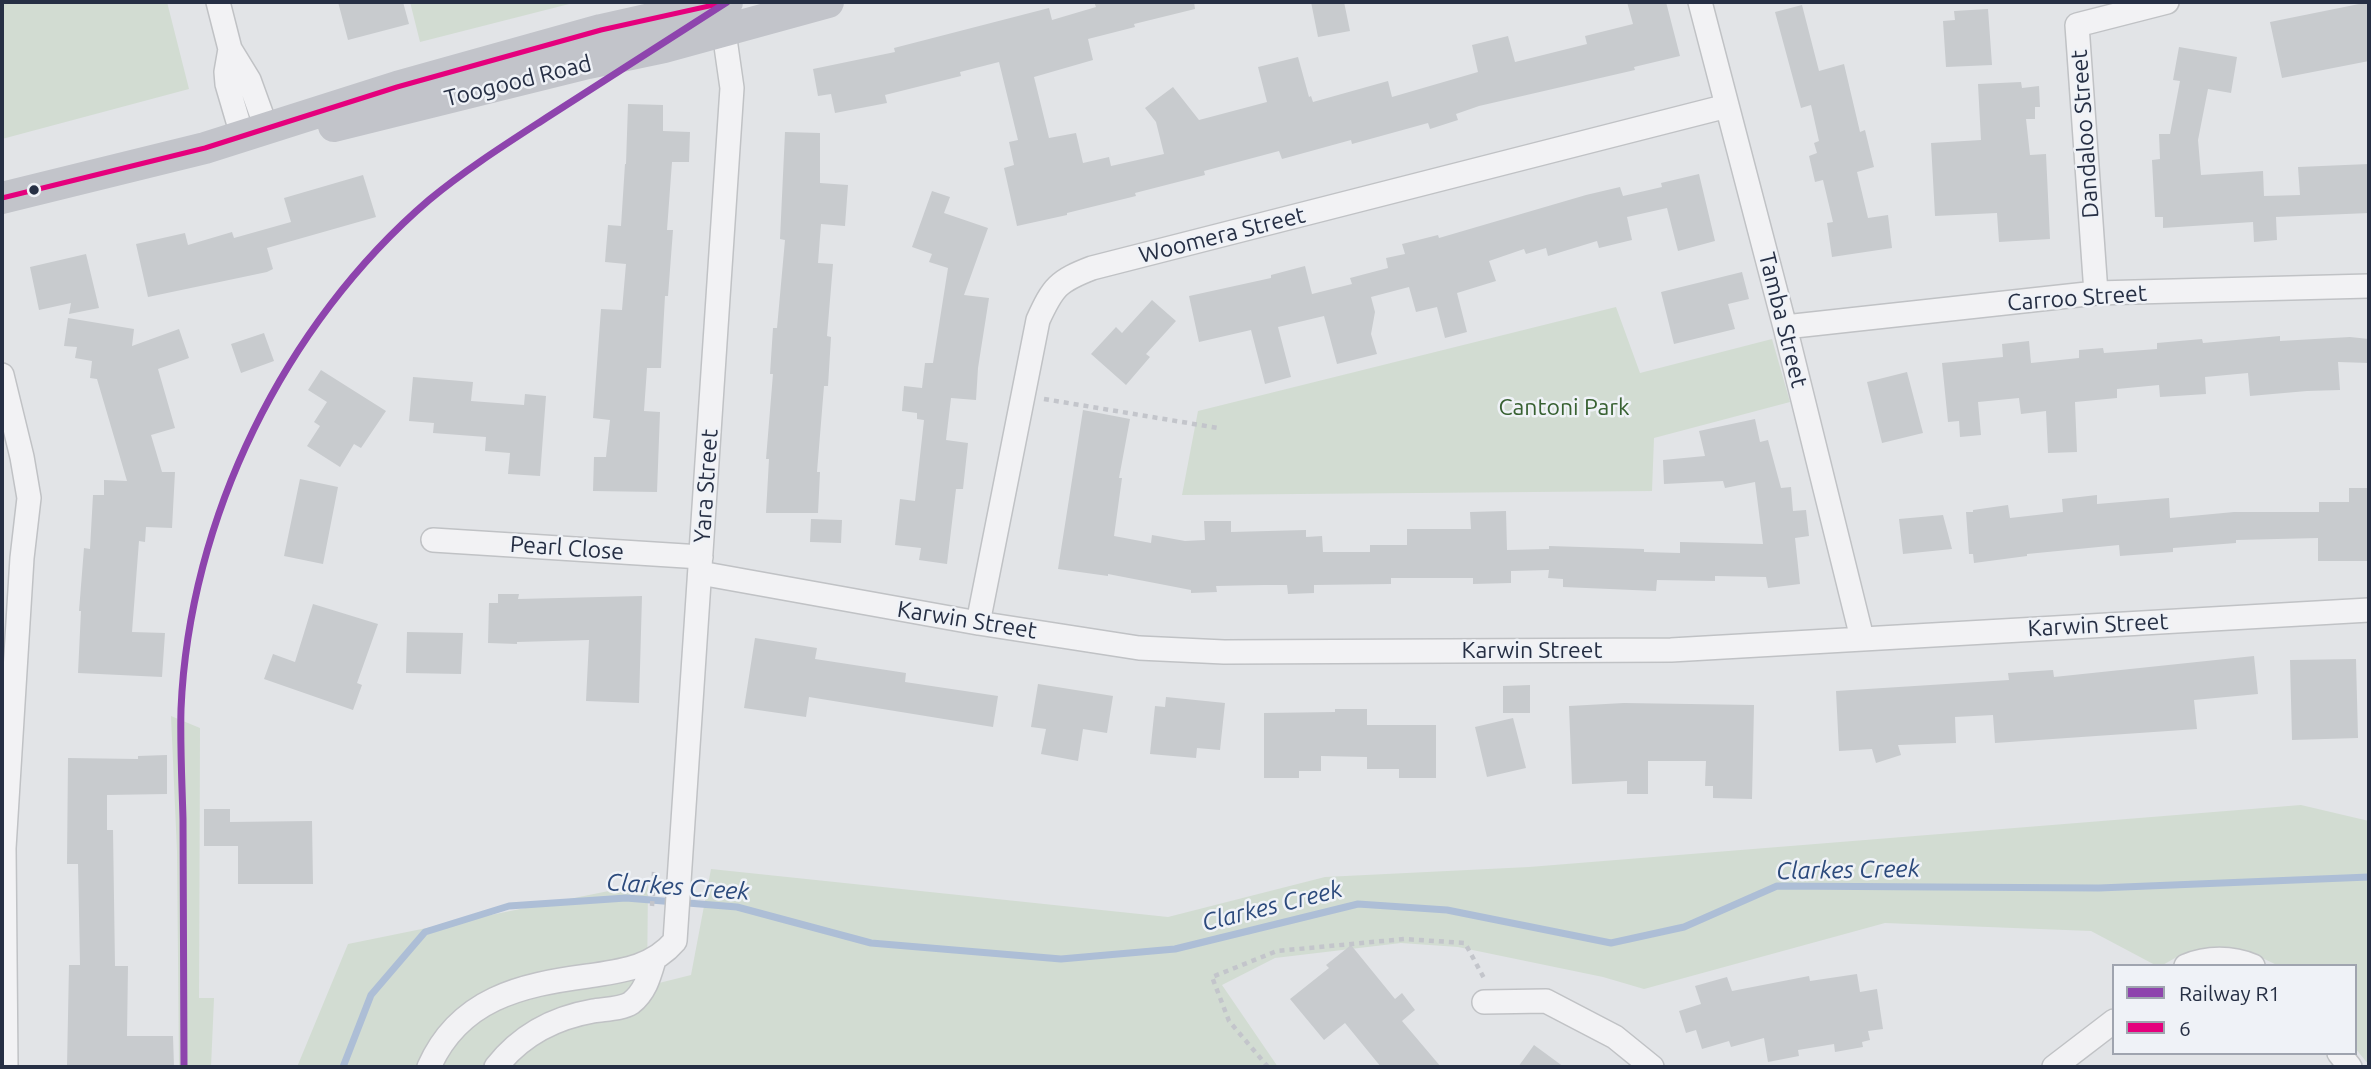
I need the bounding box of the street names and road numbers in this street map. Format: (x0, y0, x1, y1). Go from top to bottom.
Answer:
street label: Toogood Road (442, 49, 594, 113)
street label: Dandaloo Street (2065, 49, 2105, 219)
street label: Woomera Street (1136, 201, 1308, 269)
street label: Tamba Street (1753, 250, 1813, 390)
street label: Carroo Street (2006, 279, 2148, 317)
street label: Yara Street (688, 428, 724, 544)
street label: Pearl Close (509, 530, 625, 566)
street label: Karwin Street (895, 595, 1039, 645)
street label: Karwin Street (2027, 608, 2169, 642)
street label: Karwin Street (1461, 636, 1603, 664)

